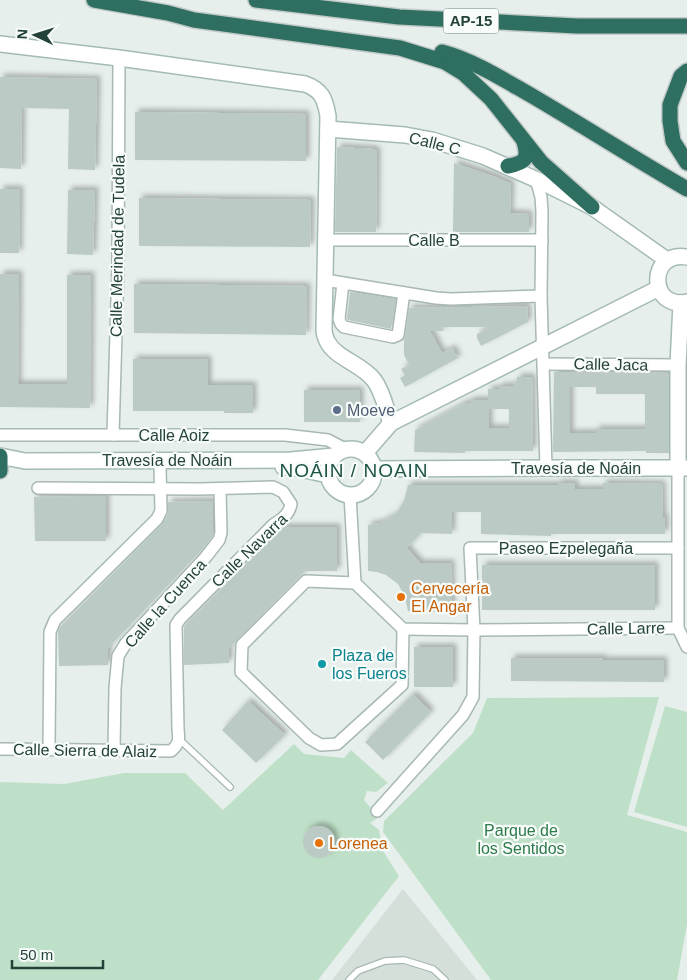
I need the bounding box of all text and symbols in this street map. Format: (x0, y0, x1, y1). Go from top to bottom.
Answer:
road number: AP-15 (444, 8, 498, 34)
north arrow (10, 10, 60, 60)
text: N (14, 28, 30, 40)
street label: Calle C (407, 129, 462, 158)
street label: Calle Merindad de Tudela (107, 155, 128, 337)
street label: Calle B (408, 232, 460, 249)
street label: Calle Jaca (573, 355, 649, 374)
place label: Moeve (347, 402, 395, 419)
marker: Moeve (331, 404, 343, 416)
street label: Calle Aoiz (138, 427, 210, 444)
street label: Travesía de Noáin (102, 452, 232, 469)
district label: NOÁIN / NOAIN (279, 460, 429, 481)
street label: Travesía de Noáin (511, 460, 641, 477)
street label: Calle Navarra (208, 510, 291, 590)
street label: Paseo Ezpelegaña (499, 540, 633, 557)
street label: Calle la Cuenca (121, 556, 210, 651)
place label: Cervecería El Angar (411, 580, 489, 615)
marker: Cervecería El Angar (395, 591, 407, 603)
street label: Calle Larre (587, 619, 665, 638)
place label: Plaza de los Fueros (332, 647, 407, 682)
marker: Plaza de los Fueros (316, 658, 328, 670)
street label: Calle Sierra de Alaiz (13, 741, 157, 760)
park label: Parque de los Sentidos (477, 822, 565, 857)
place label: Lorenea (329, 835, 388, 852)
marker: Lorenea (313, 837, 325, 849)
scale bar (12, 938, 104, 970)
text: 50 m (20, 946, 53, 963)

